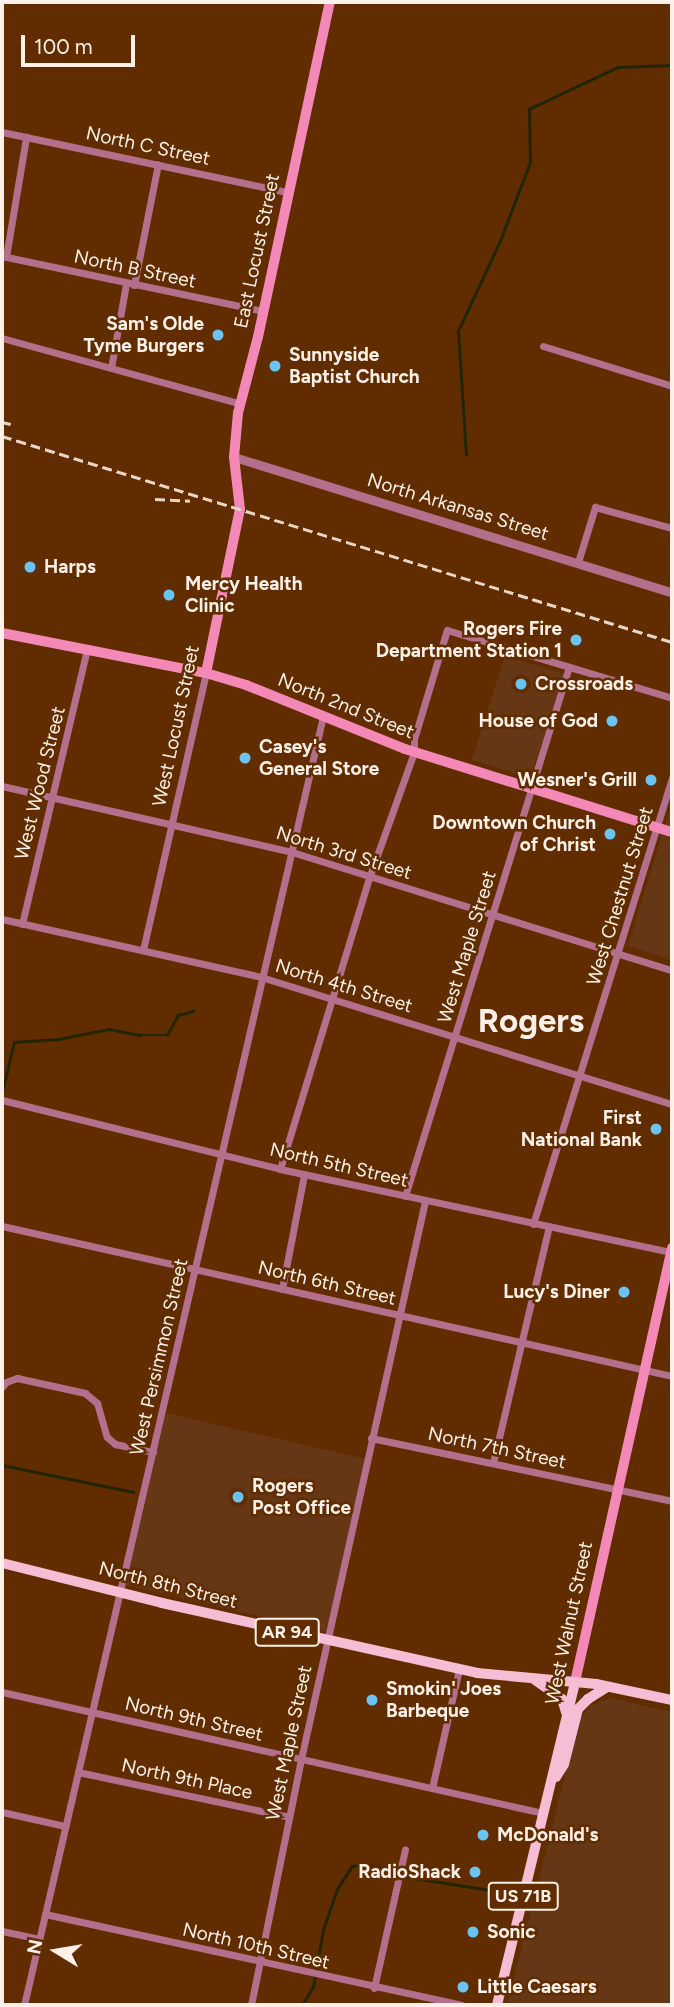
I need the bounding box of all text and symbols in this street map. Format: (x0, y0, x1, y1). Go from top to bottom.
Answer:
scale bar (24, 21, 138, 65)
text: 100 m (34, 34, 93, 59)
street label: North C Street (84, 122, 212, 170)
street label: East Locust Street (229, 172, 285, 330)
street label: North B Street (72, 245, 198, 293)
place label: Sam's Olde Tyme Burgers (84, 313, 204, 357)
marker: Sam's Olde Tyme Burgers (210, 327, 226, 343)
place label: Sunnyside Baptist Church (289, 344, 420, 388)
marker: Sunnyside Baptist Church (267, 358, 283, 374)
street label: North Arkansas Street (365, 469, 551, 545)
place label: Harps (44, 556, 96, 578)
marker: Harps (22, 559, 38, 575)
place label: Mercy Health Clinic (185, 573, 302, 617)
marker: Mercy Health Clinic (159, 585, 179, 605)
place label: Rogers Fire Department Station 1 (376, 618, 562, 662)
marker: Rogers Fire Department Station 1 (568, 632, 584, 648)
street label: West Locust Street (148, 643, 204, 809)
street label: North 2nd Street (275, 668, 417, 744)
place label: Crossroads (535, 673, 633, 695)
marker: Crossroads (513, 676, 529, 692)
street label: West Wood Street (10, 704, 70, 862)
place label: House of God (479, 710, 598, 732)
marker: House of God (604, 713, 620, 729)
place label: Casey's General Store (259, 736, 379, 780)
marker: Casey's General Store (237, 750, 253, 766)
place label: Wesner's Grill (518, 769, 637, 791)
marker: Wesner's Grill (643, 772, 659, 788)
street label: West Chestnut Street (582, 804, 658, 988)
place label: Downtown Church of Christ (432, 812, 596, 856)
street label: North 3rd Street (274, 822, 414, 884)
marker: Downtown Church of Christ (602, 826, 618, 842)
street label: West Maple Street (433, 868, 501, 1026)
street label: North 4th Street (273, 954, 415, 1018)
district label: Rogers (478, 1001, 584, 1041)
place label: First National Bank (521, 1107, 642, 1151)
marker: First National Bank (648, 1121, 664, 1137)
street label: North 5th Street (268, 1138, 410, 1192)
street label: West Persimmon Street (125, 1256, 193, 1458)
street label: North 6th Street (256, 1256, 398, 1310)
place label: Lucy's Diner (503, 1281, 610, 1303)
marker: Lucy's Diner (616, 1284, 632, 1300)
street label: North 7th Street (426, 1422, 568, 1474)
place label: Rogers Post Office (252, 1475, 351, 1519)
marker: Rogers Post Office (230, 1489, 246, 1505)
street label: West Walnut Street (541, 1539, 597, 1707)
street label: North 8th Street (96, 1557, 240, 1613)
road number: AR 94 (254, 1618, 320, 1646)
street label: West Maple Street (261, 1663, 317, 1823)
place label: Smokin' Joes Barbeque (386, 1678, 501, 1722)
street label: North 9th Street (123, 1692, 265, 1746)
marker: Smokin' Joes Barbeque (364, 1692, 380, 1708)
street label: North 9th Place (119, 1754, 255, 1804)
place label: McDonald's (497, 1824, 598, 1846)
marker: McDonald's (475, 1827, 491, 1843)
place label: RadioShack (358, 1861, 461, 1883)
marker: RadioShack (467, 1864, 483, 1880)
road number: US 71B (486, 1882, 560, 1910)
north arrow (21, 1916, 91, 1986)
street label: North 10th Street (180, 1918, 332, 1974)
place label: Sonic (487, 1921, 536, 1943)
marker: Sonic (465, 1924, 481, 1940)
text: N (22, 1937, 48, 1956)
place label: Little Caesars (477, 1976, 597, 1998)
marker: Little Caesars (455, 1979, 471, 1995)

